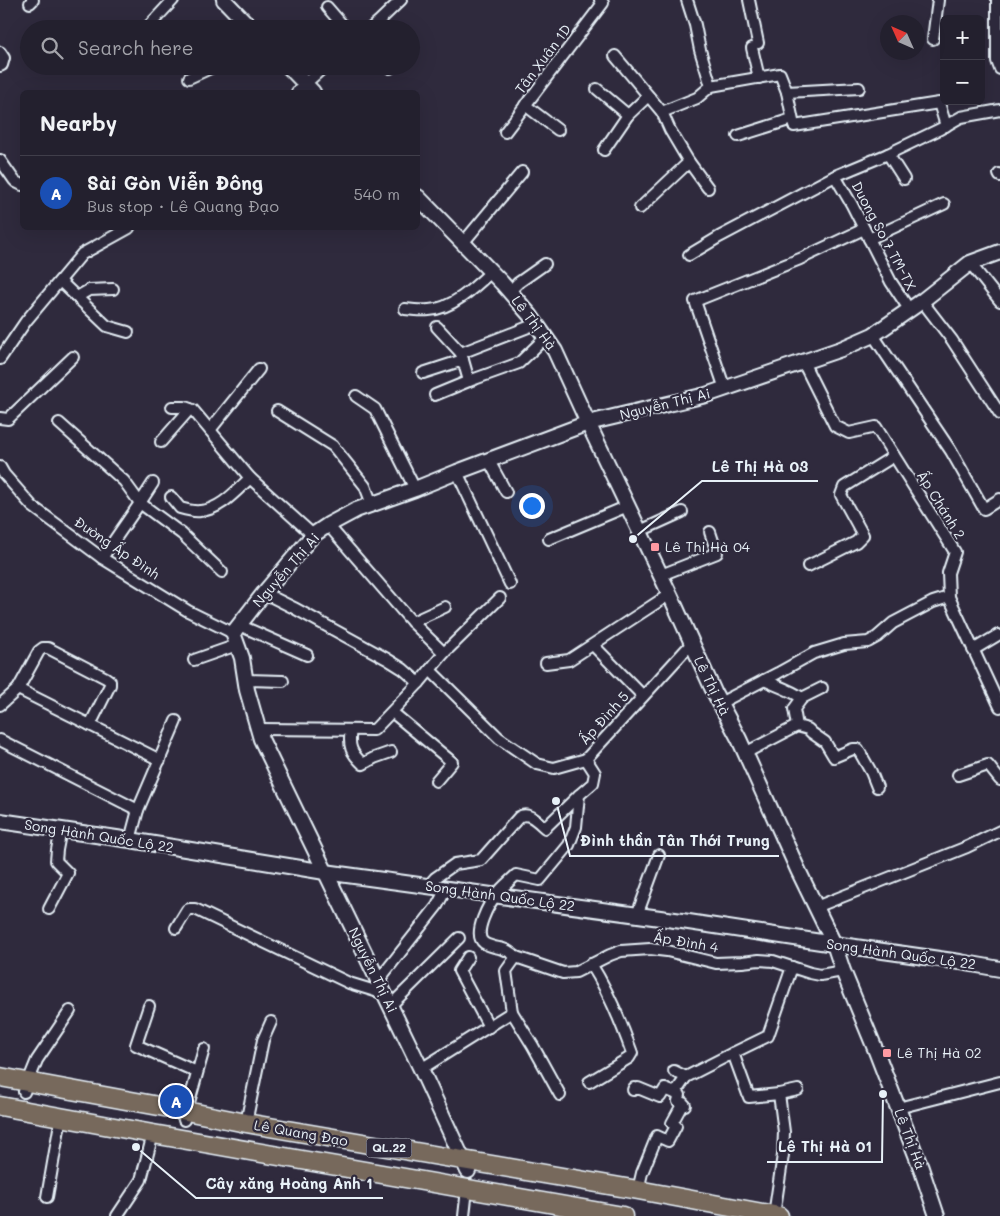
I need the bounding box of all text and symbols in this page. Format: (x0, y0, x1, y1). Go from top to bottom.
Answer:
north arrow (880, 15, 925, 60)
map controls (940, 15, 985, 105)
button: + (940, 15, 985, 60)
search box (20, 20, 420, 75)
street label: Tân Xuân 1D (510, 20, 575, 97)
icon: search (38, 34, 66, 62)
text: Search here (78, 35, 194, 60)
button: − (940, 60, 985, 105)
text: Nearby (40, 109, 117, 136)
text: Sài Gòn Viễn Đông (87, 170, 263, 195)
street label: Duong So 7 TM-TX (848, 178, 921, 294)
text: A (50, 183, 62, 204)
text: 540 m (354, 183, 400, 204)
text: Bus stop · Lê Quang Đạo (87, 195, 279, 216)
street label: Lê Thị Hà (508, 292, 561, 354)
street label: Nguyễn Thị Ai (618, 383, 712, 424)
callout: Lê Thị Hà 03 (702, 451, 818, 481)
text: Lê Thị Hà 03 (712, 456, 808, 476)
street label: Ấp Chánh 2 (913, 467, 970, 543)
your location (519, 493, 545, 519)
street label: Đường Ấp Đình (71, 512, 164, 583)
street label: Nguyễn Thị Ai (248, 528, 323, 611)
place label: Lê Thị Hà 04 (665, 537, 751, 556)
marker: Lê Thị Hà 04 (649, 541, 661, 553)
street label: Lê Thị Hà (690, 653, 735, 719)
street label: Ấp Đình 5 (575, 687, 633, 748)
street label: Song Hành Quốc Lộ 22 (23, 814, 175, 857)
callout: Đình thần Tân Thới Trung (570, 826, 779, 856)
text: Đình thần Tân Thới Trung (580, 830, 770, 850)
street label: Song Hành Quốc Lộ 22 (424, 876, 576, 915)
street label: Nguyễn Thị Ai (345, 924, 402, 1016)
street label: Ấp Đình 4 (652, 926, 721, 957)
street label: Song Hành Quốc Lộ 22 (825, 934, 977, 973)
place label: Lê Thị Hà 02 (897, 1043, 982, 1062)
marker: Lê Thị Hà 02 (881, 1047, 893, 1059)
pin: A (160, 1082, 192, 1120)
street label: Lê Thị Hà (890, 1106, 931, 1172)
street label: Lê Quang Đạo (253, 1115, 350, 1150)
callout: Lê Thị Hà 01 (767, 1132, 882, 1162)
text: Lê Thị Hà 01 (778, 1136, 872, 1156)
road number: QL.22 (366, 1138, 412, 1158)
callout: Cây xăng Hoàng Anh 1 (196, 1168, 383, 1198)
text: Cây xăng Hoàng Anh 1 (205, 1173, 373, 1193)

